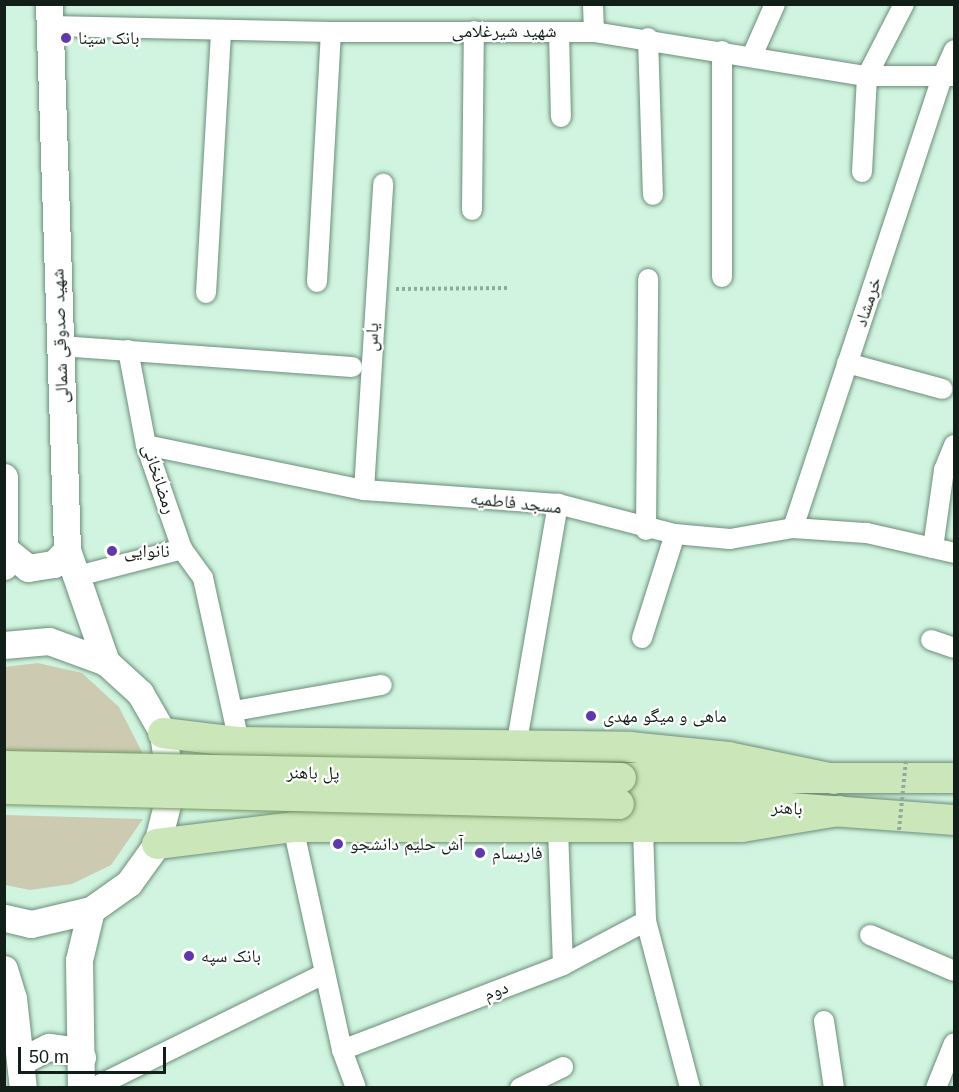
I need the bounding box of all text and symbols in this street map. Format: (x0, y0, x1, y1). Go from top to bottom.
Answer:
street label: شهید شیرغلامی (452, 20, 556, 42)
place label: بانک سینا (78, 27, 140, 49)
marker: بانک سینا (59, 31, 73, 45)
street label: شهید صدوقی شمالی (47, 268, 73, 404)
street label: خرمشاد (850, 274, 886, 330)
street label: یاس (360, 322, 384, 352)
street label: رمضانخانی (138, 441, 180, 517)
street label: مسجد فاطمیه (469, 487, 563, 519)
place label: نانوایی (124, 540, 170, 562)
marker: نانوایی (105, 544, 119, 558)
place label: ماهی و میگو مهدی (603, 705, 727, 727)
marker: ماهی و میگو مهدی (584, 709, 598, 723)
street label: پل باهنر (286, 762, 340, 784)
street label: باهنر (771, 796, 803, 820)
place label: آش حلیم دانشجو (350, 833, 463, 855)
marker: آش حلیم دانشجو (331, 837, 345, 851)
place label: فاریسام (492, 842, 543, 864)
marker: فاریسام (473, 846, 487, 860)
place label: بانک سپه (201, 945, 261, 967)
marker: بانک سپه (182, 949, 196, 963)
street label: دوم (481, 976, 511, 1006)
scale bar (21, 1035, 170, 1073)
text: 50 m (29, 1047, 69, 1067)

